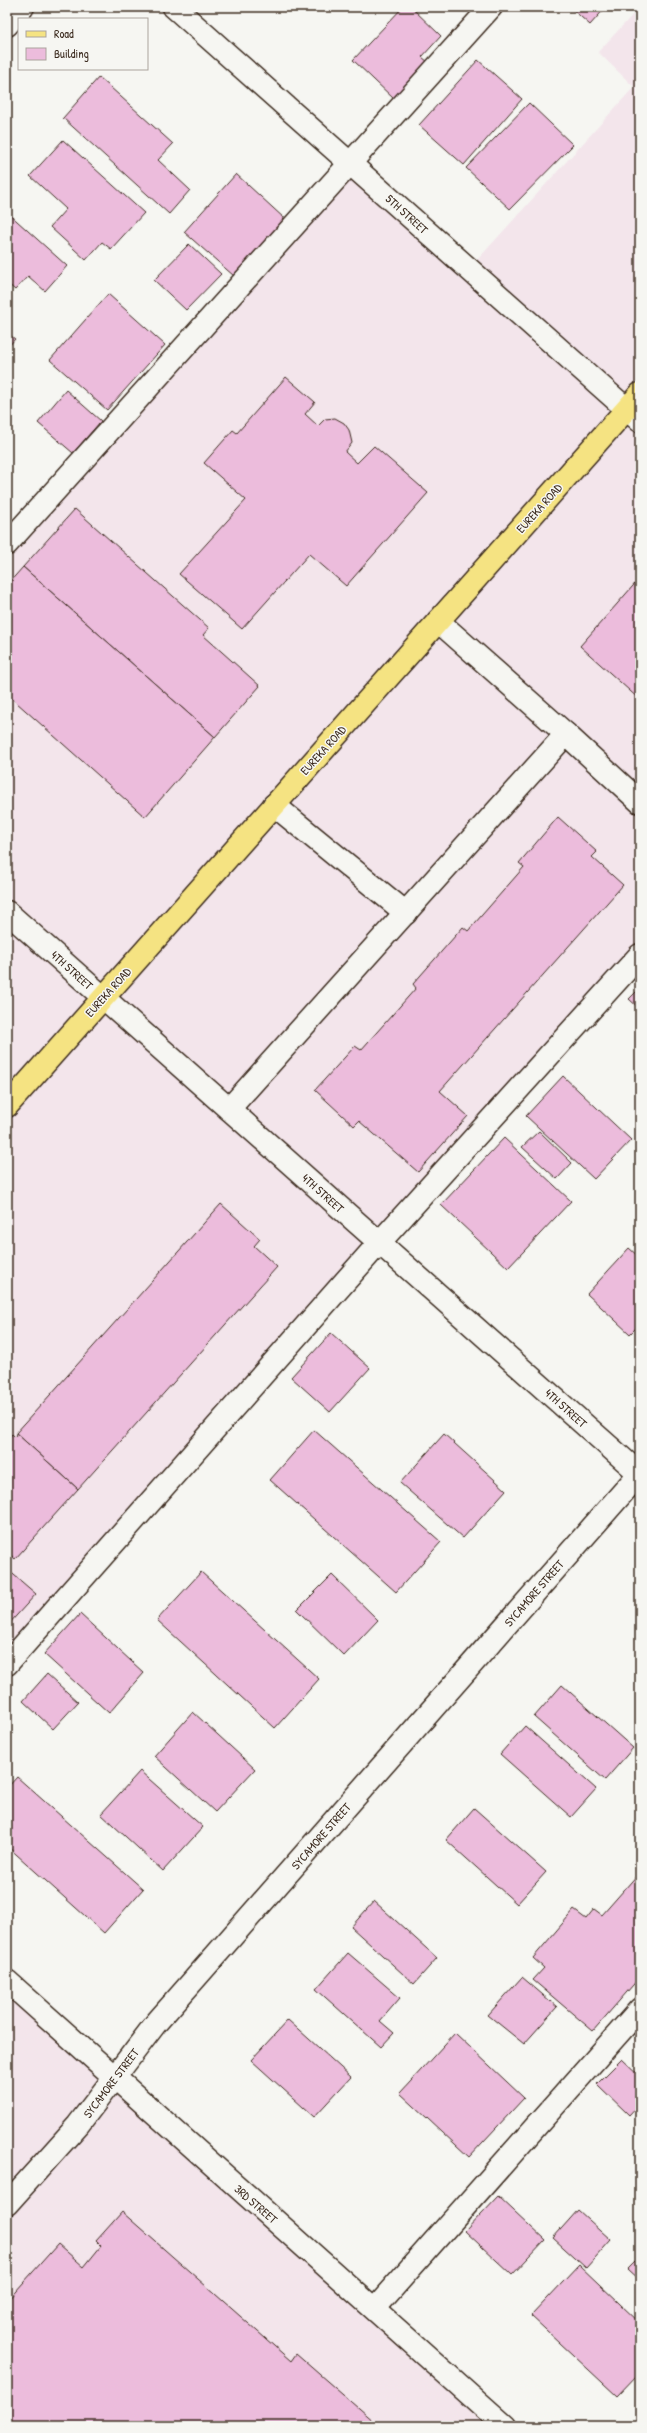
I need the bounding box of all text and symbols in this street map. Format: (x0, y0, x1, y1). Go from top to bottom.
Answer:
legend (18, 18, 148, 70)
text: Road (54, 25, 74, 42)
text: Building (54, 45, 89, 62)
street label: 5TH STREET (382, 190, 432, 238)
street label: EUREKA ROAD (512, 479, 566, 536)
street label: EUREKA ROAD (296, 721, 350, 778)
street label: 4TH STREET (47, 947, 97, 994)
street label: EUREKA ROAD (81, 963, 135, 1020)
street label: 4TH STREET (298, 1170, 348, 1217)
street label: 4TH STREET (541, 1385, 591, 1432)
street label: SYCAMORE STREET (500, 1556, 568, 1630)
street label: SYCAMORE STREET (287, 1799, 355, 1873)
street label: SYCAMORE STREET (79, 2044, 143, 2121)
street label: 3RD STREET (231, 2180, 282, 2228)

